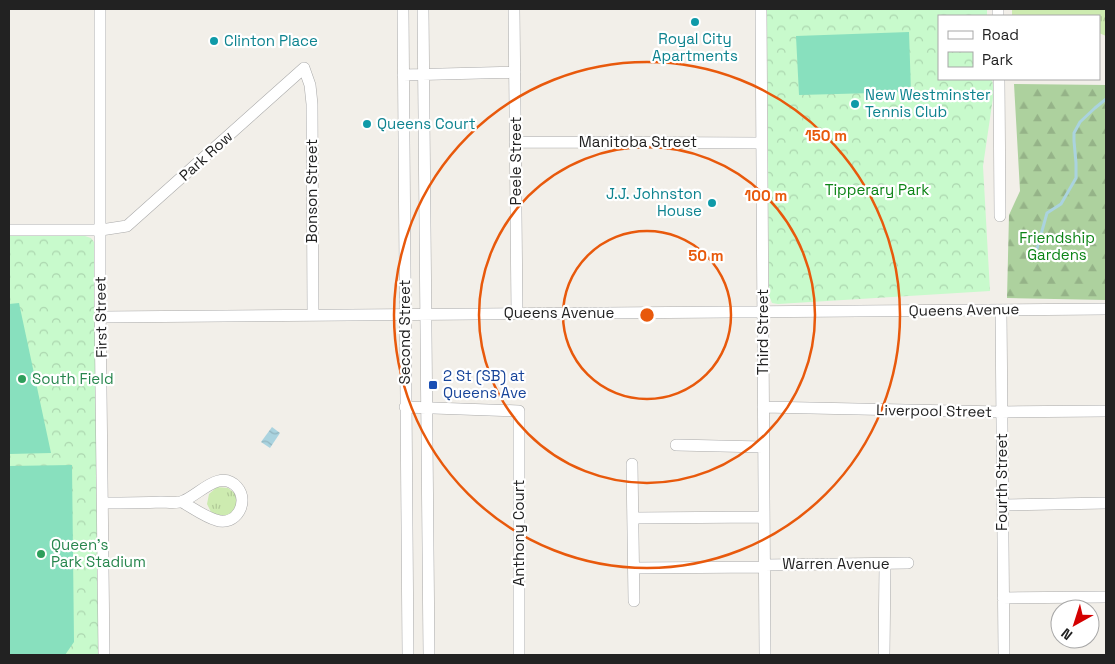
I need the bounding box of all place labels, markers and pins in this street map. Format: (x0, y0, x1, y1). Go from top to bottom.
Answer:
marker: Royal City Apartments (689, 16, 701, 28)
place label: Royal City Apartments (652, 29, 738, 65)
place label: Clinton Place (224, 31, 318, 50)
marker: Clinton Place (208, 35, 220, 47)
place label: New Westminster Tennis Club (865, 85, 991, 121)
marker: New Westminster Tennis Club (849, 98, 861, 110)
place label: Queens Court (377, 114, 476, 133)
marker: Queens Court (361, 118, 373, 130)
place label: J.J. Johnston House (606, 184, 702, 220)
marker: J.J. Johnston House (706, 197, 718, 209)
centre of rings (638, 306, 656, 324)
place label: 2 St (SB) at Queens Ave (443, 366, 527, 402)
place label: South Field (32, 369, 114, 388)
marker: South Field (16, 373, 28, 385)
marker: 2 St (SB) at Queens Ave (427, 379, 439, 391)
place label: Queen's Park Stadium (51, 535, 146, 571)
marker: Queen's Park Stadium (35, 548, 47, 560)

